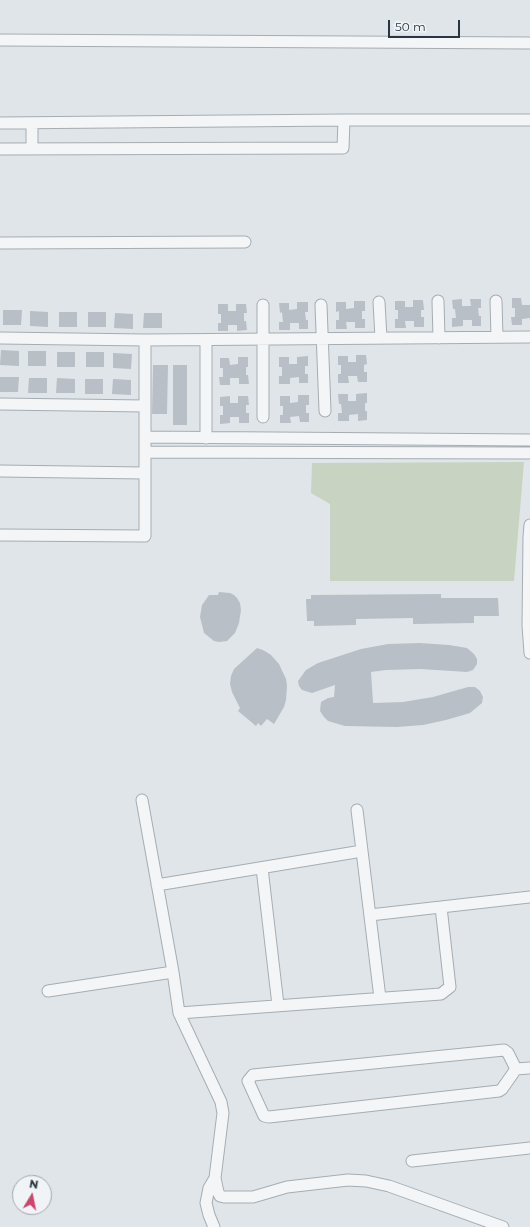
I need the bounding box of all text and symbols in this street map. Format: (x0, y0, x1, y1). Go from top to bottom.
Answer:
scale bar (390, 12, 462, 38)
text: 50 m (395, 19, 426, 34)
north arrow (12, 1175, 52, 1215)
text: N (28, 1177, 39, 1192)

